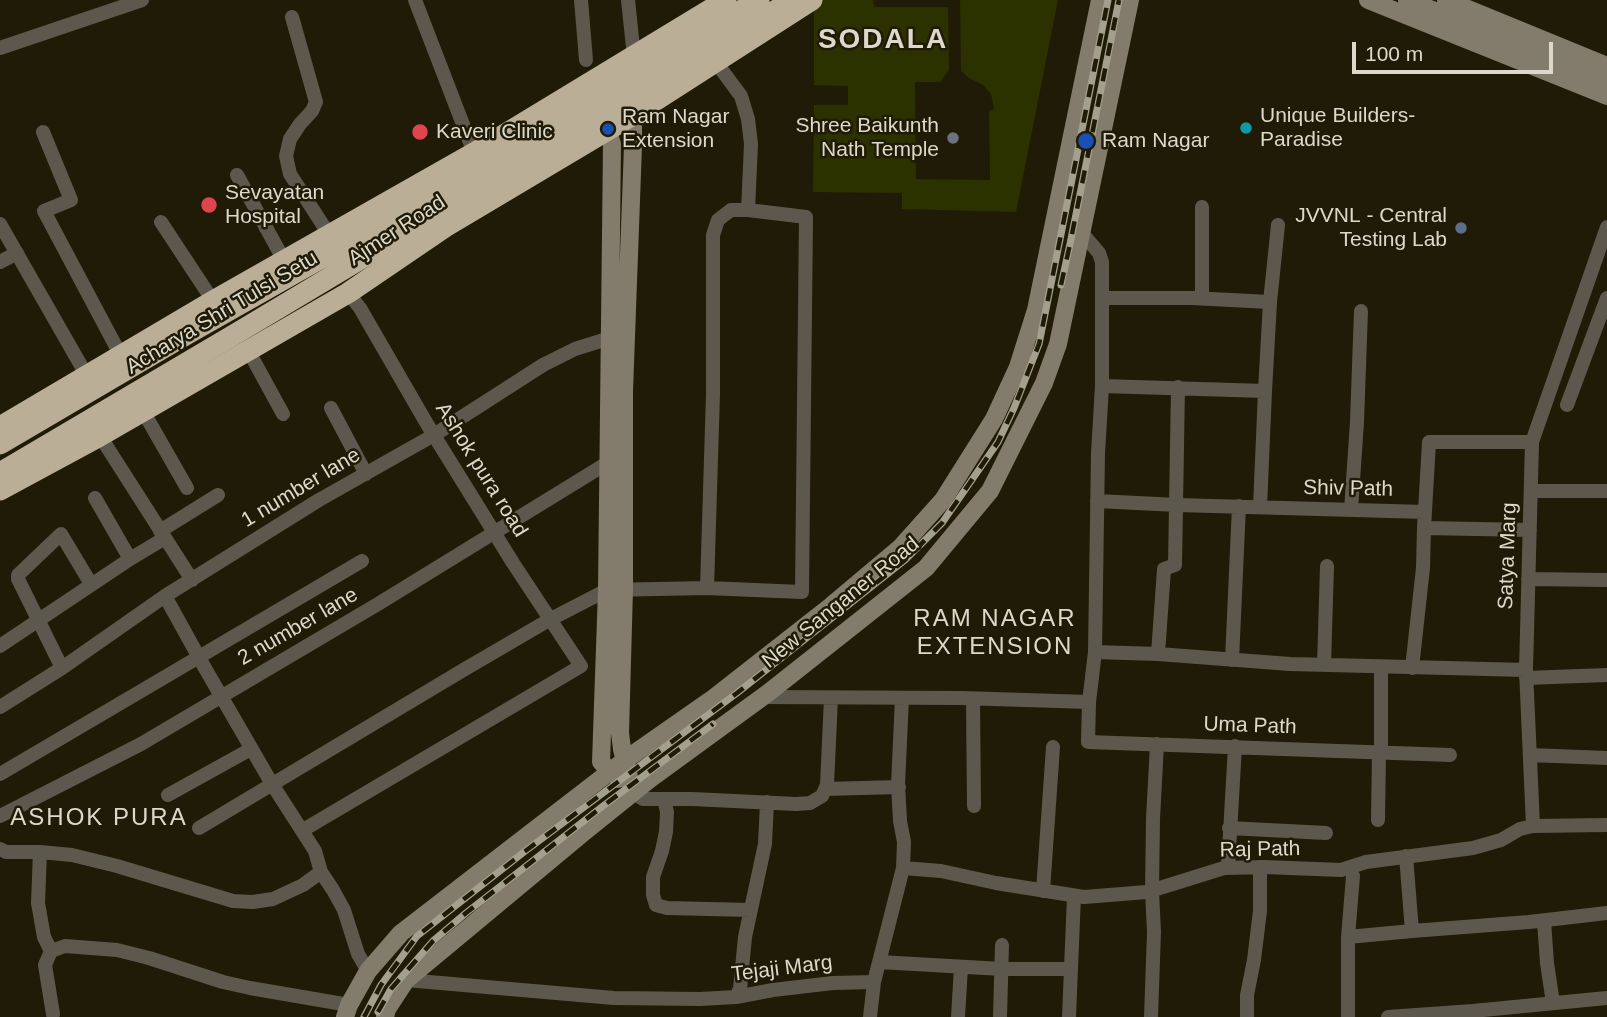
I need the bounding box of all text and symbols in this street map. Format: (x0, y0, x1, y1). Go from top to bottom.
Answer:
district label: SODALA (819, 23, 947, 57)
scale bar (1355, 28, 1556, 72)
text: 100 m (1365, 42, 1423, 65)
place label: Unique Builders- Paradise (1260, 103, 1415, 153)
place label: Ram Nagar Extension (622, 104, 729, 154)
place label: Shree Baikunth Nath Temple (795, 113, 939, 163)
place label: Kaveri Clinic (436, 119, 553, 145)
marker: Unique Builders- Paradise (1238, 120, 1254, 136)
marker: Ram Nagar Extension (600, 121, 616, 137)
marker: Kaveri Clinic (410, 122, 430, 142)
place label: Ram Nagar (1102, 128, 1209, 154)
marker: Shree Baikunth Nath Temple (945, 130, 961, 146)
marker: Ram Nagar (1076, 131, 1096, 151)
place label: Sevayatan Hospital (225, 180, 324, 230)
street label: Ajmer Road (344, 190, 450, 272)
marker: Sevayatan Hospital (199, 195, 219, 215)
place label: JVVNL - Central Testing Lab (1295, 203, 1447, 253)
marker: JVVNL - Central Testing Lab (1453, 220, 1469, 236)
street label: Acharya Shri Tulsi Setu (122, 246, 322, 380)
street label: Ashok pura road (429, 398, 533, 542)
street label: 1 number lane (237, 443, 365, 533)
street label: Shiv Path (1303, 476, 1393, 502)
street label: Satya Marg (1494, 502, 1522, 610)
street label: New Sanganer Road (757, 532, 925, 674)
street label: 2 number lane (234, 583, 362, 671)
district label: RAM NAGAR EXTENSION (914, 605, 1076, 661)
street label: Uma Path (1203, 712, 1297, 740)
district label: ASHOK PURA (12, 804, 186, 832)
street label: Raj Path (1220, 837, 1300, 863)
street label: Tejaji Marg (730, 950, 834, 988)

